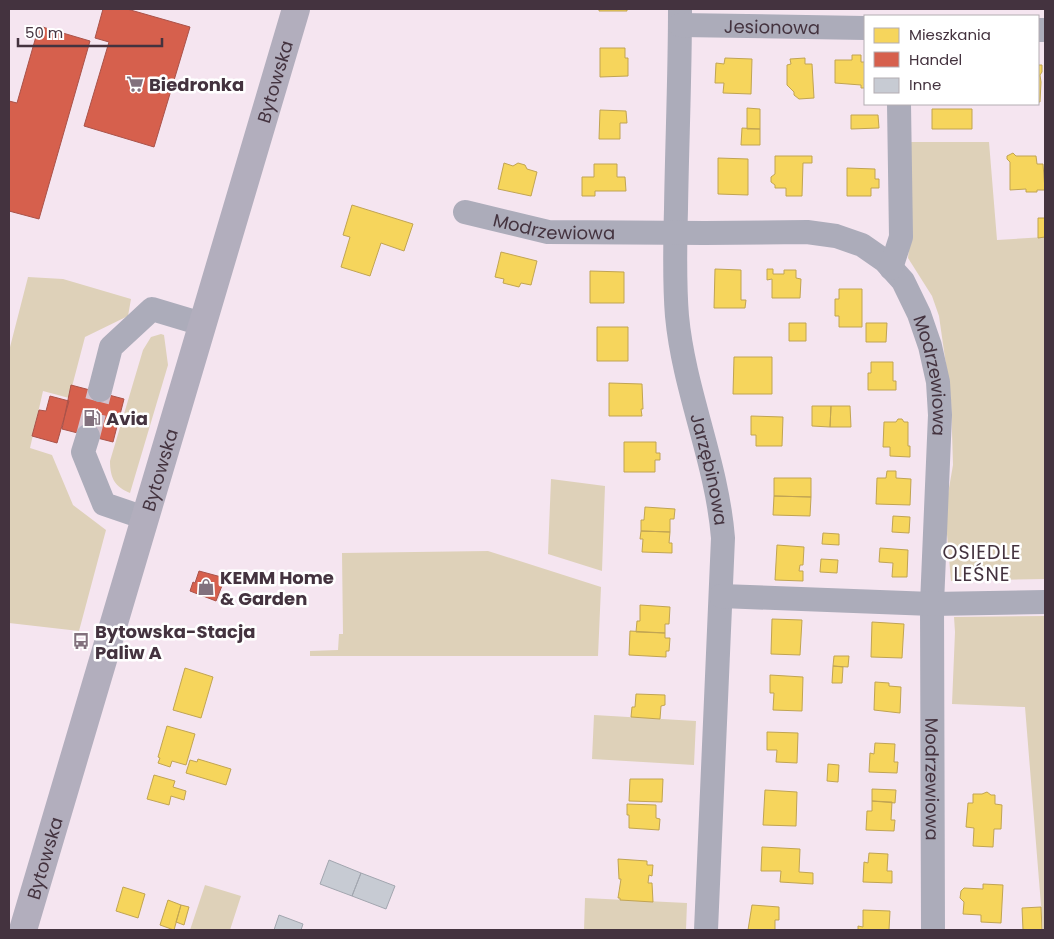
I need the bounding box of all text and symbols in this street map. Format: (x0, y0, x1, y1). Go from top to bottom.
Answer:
street label: Jesionowa (724, 13, 820, 40)
scale bar (18, 15, 161, 47)
legend (864, 15, 1039, 105)
text: 50 m (25, 22, 63, 43)
text: Mieszkania (909, 24, 991, 45)
street label: Bytowska (250, 37, 299, 126)
text: Handel (909, 49, 962, 70)
place label: Biedronka (149, 72, 244, 97)
supermarket icon: Biedronka (125, 74, 145, 94)
text: Inne (909, 74, 941, 95)
street label: Modrzewiowa (491, 207, 615, 245)
street label: Modrzewiowa (908, 312, 953, 436)
place label: Avia (106, 406, 148, 431)
fuel station icon: Avia (82, 408, 102, 428)
street label: Jarzębinowa (685, 410, 734, 527)
street label: Bytowska (135, 426, 183, 514)
district label: OSIEDLE LEŚNE (943, 539, 1021, 588)
place label: KEMM Home & Garden (220, 565, 334, 611)
shop icon: KEMM Home & Garden (196, 577, 216, 597)
place label: Bytowska-Stacja Paliw A (95, 619, 255, 665)
bus stop icon: Bytowska-Stacja Paliw A (71, 631, 91, 651)
street label: Modrzewiowa (920, 718, 945, 841)
street label: Bytowska (20, 814, 68, 902)

